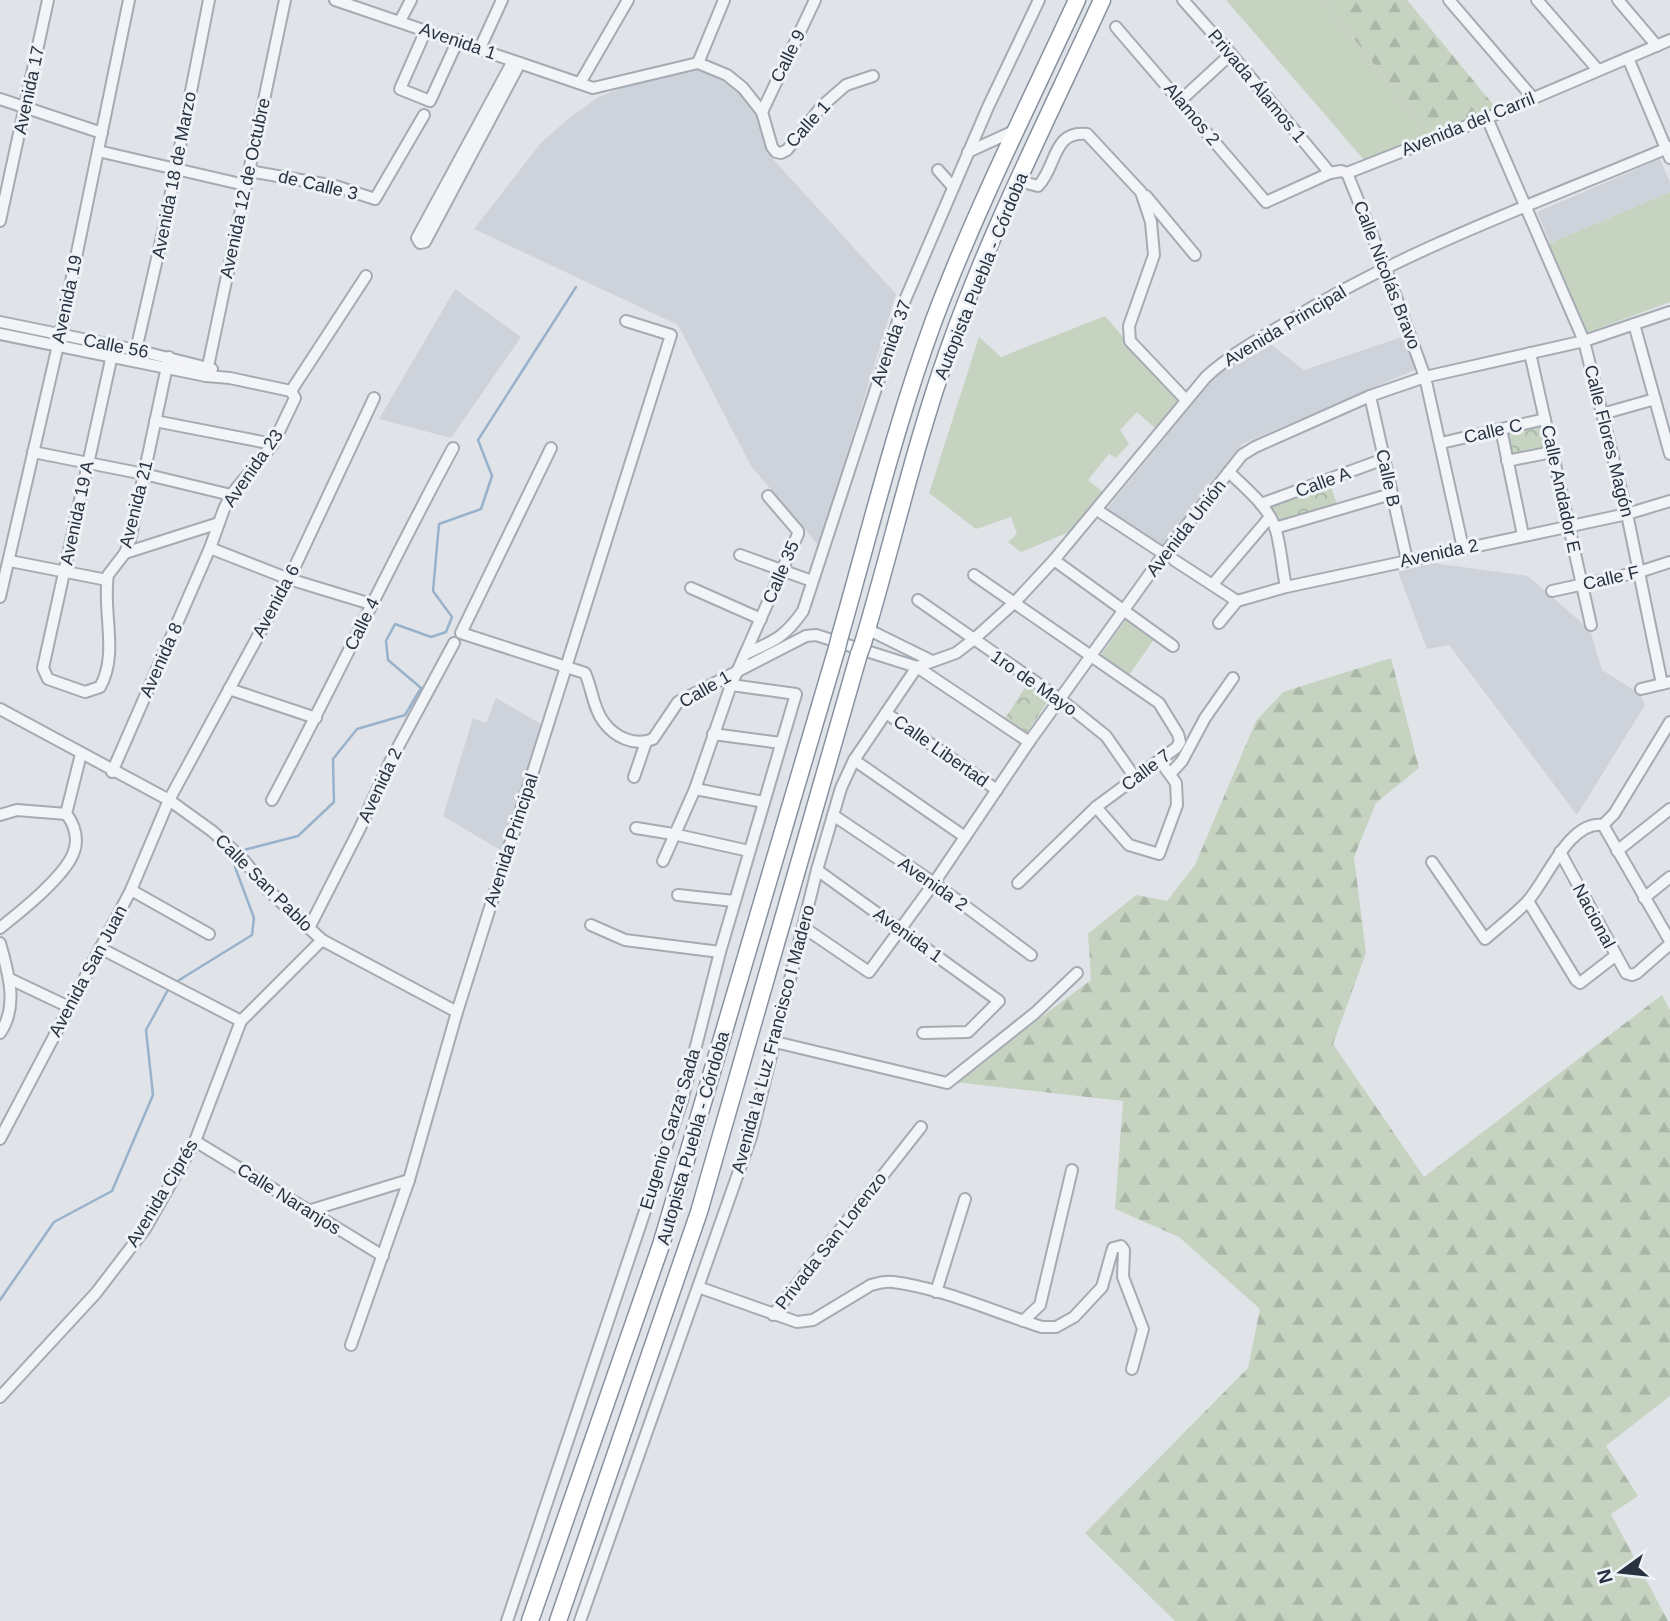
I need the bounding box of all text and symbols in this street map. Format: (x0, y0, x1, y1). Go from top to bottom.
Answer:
street label: Avenida 1 (417, 19, 499, 63)
street label: Calle 9 (767, 26, 809, 86)
street label: Privada Álamos 1 (1204, 26, 1310, 146)
street label: Avenida 17 (10, 44, 48, 136)
street label: Alamos 2 (1160, 79, 1224, 149)
street label: Avenida del Carril (1399, 88, 1537, 160)
street label: Avenida 18 de Marzo (148, 90, 200, 260)
street label: Avenida 12 de Octubre (216, 96, 274, 280)
street label: Calle 1 (782, 96, 834, 152)
street label: de Calle 3 (276, 166, 360, 204)
street label: Autopista Puebla - Córdoba (930, 169, 1032, 382)
street label: Calle Nicolás Bravo (1350, 198, 1424, 352)
street label: Avenida 19 (48, 253, 86, 345)
street label: Avenida Principal (1220, 282, 1350, 370)
street label: Avenida 37 (867, 297, 915, 389)
street label: Calle 56 (82, 330, 150, 362)
street label: Calle Flores Magón (1580, 363, 1638, 519)
street label: Calle C (1462, 415, 1524, 447)
street label: Calle Andador E (1538, 423, 1584, 555)
street label: Avenida 23 (219, 426, 287, 510)
street label: Calle B (1372, 448, 1404, 508)
street label: Avenida 21 (115, 458, 157, 550)
street label: Avenida 19 A (56, 459, 98, 567)
street label: Calle A (1293, 463, 1353, 501)
street label: Avenida Unión (1142, 476, 1230, 580)
street label: Avenida 2 (1398, 535, 1480, 571)
street label: Calle 35 (759, 538, 803, 606)
street label: Avenida 6 (248, 561, 304, 641)
street label: Calle F (1581, 562, 1641, 594)
street label: Calle 4 (341, 594, 383, 654)
street label: Avenida 8 (136, 620, 186, 700)
street label: 1ro de Mayo (987, 646, 1081, 720)
street label: Calle 1 (676, 666, 734, 712)
street label: Calle Libertad (890, 711, 992, 791)
street label: Avenida 2 (354, 745, 406, 825)
street label: Calle 7 (1118, 745, 1174, 795)
street label: Avenida Principal (480, 771, 542, 909)
street label: Calle San Pablo (211, 830, 317, 936)
street label: Avenida 2 (895, 853, 971, 915)
street label: Nacional (1569, 880, 1619, 952)
street label: Avenida San Juan (45, 902, 131, 1040)
street label: Avenida la Luz Francisco I Madero (728, 903, 818, 1175)
street label: Avenida 1 (870, 903, 946, 967)
street label: Autopista Puebla - Córdoba (653, 1028, 733, 1247)
street label: Eugenio Garza Sada (636, 1045, 704, 1212)
street label: Avenida Ciprés (122, 1136, 202, 1250)
street label: Calle Naranjos (234, 1159, 344, 1239)
street label: Privada San Lorenzo (771, 1169, 891, 1313)
north arrow (1586, 1537, 1656, 1607)
text: N (1593, 1567, 1617, 1586)

